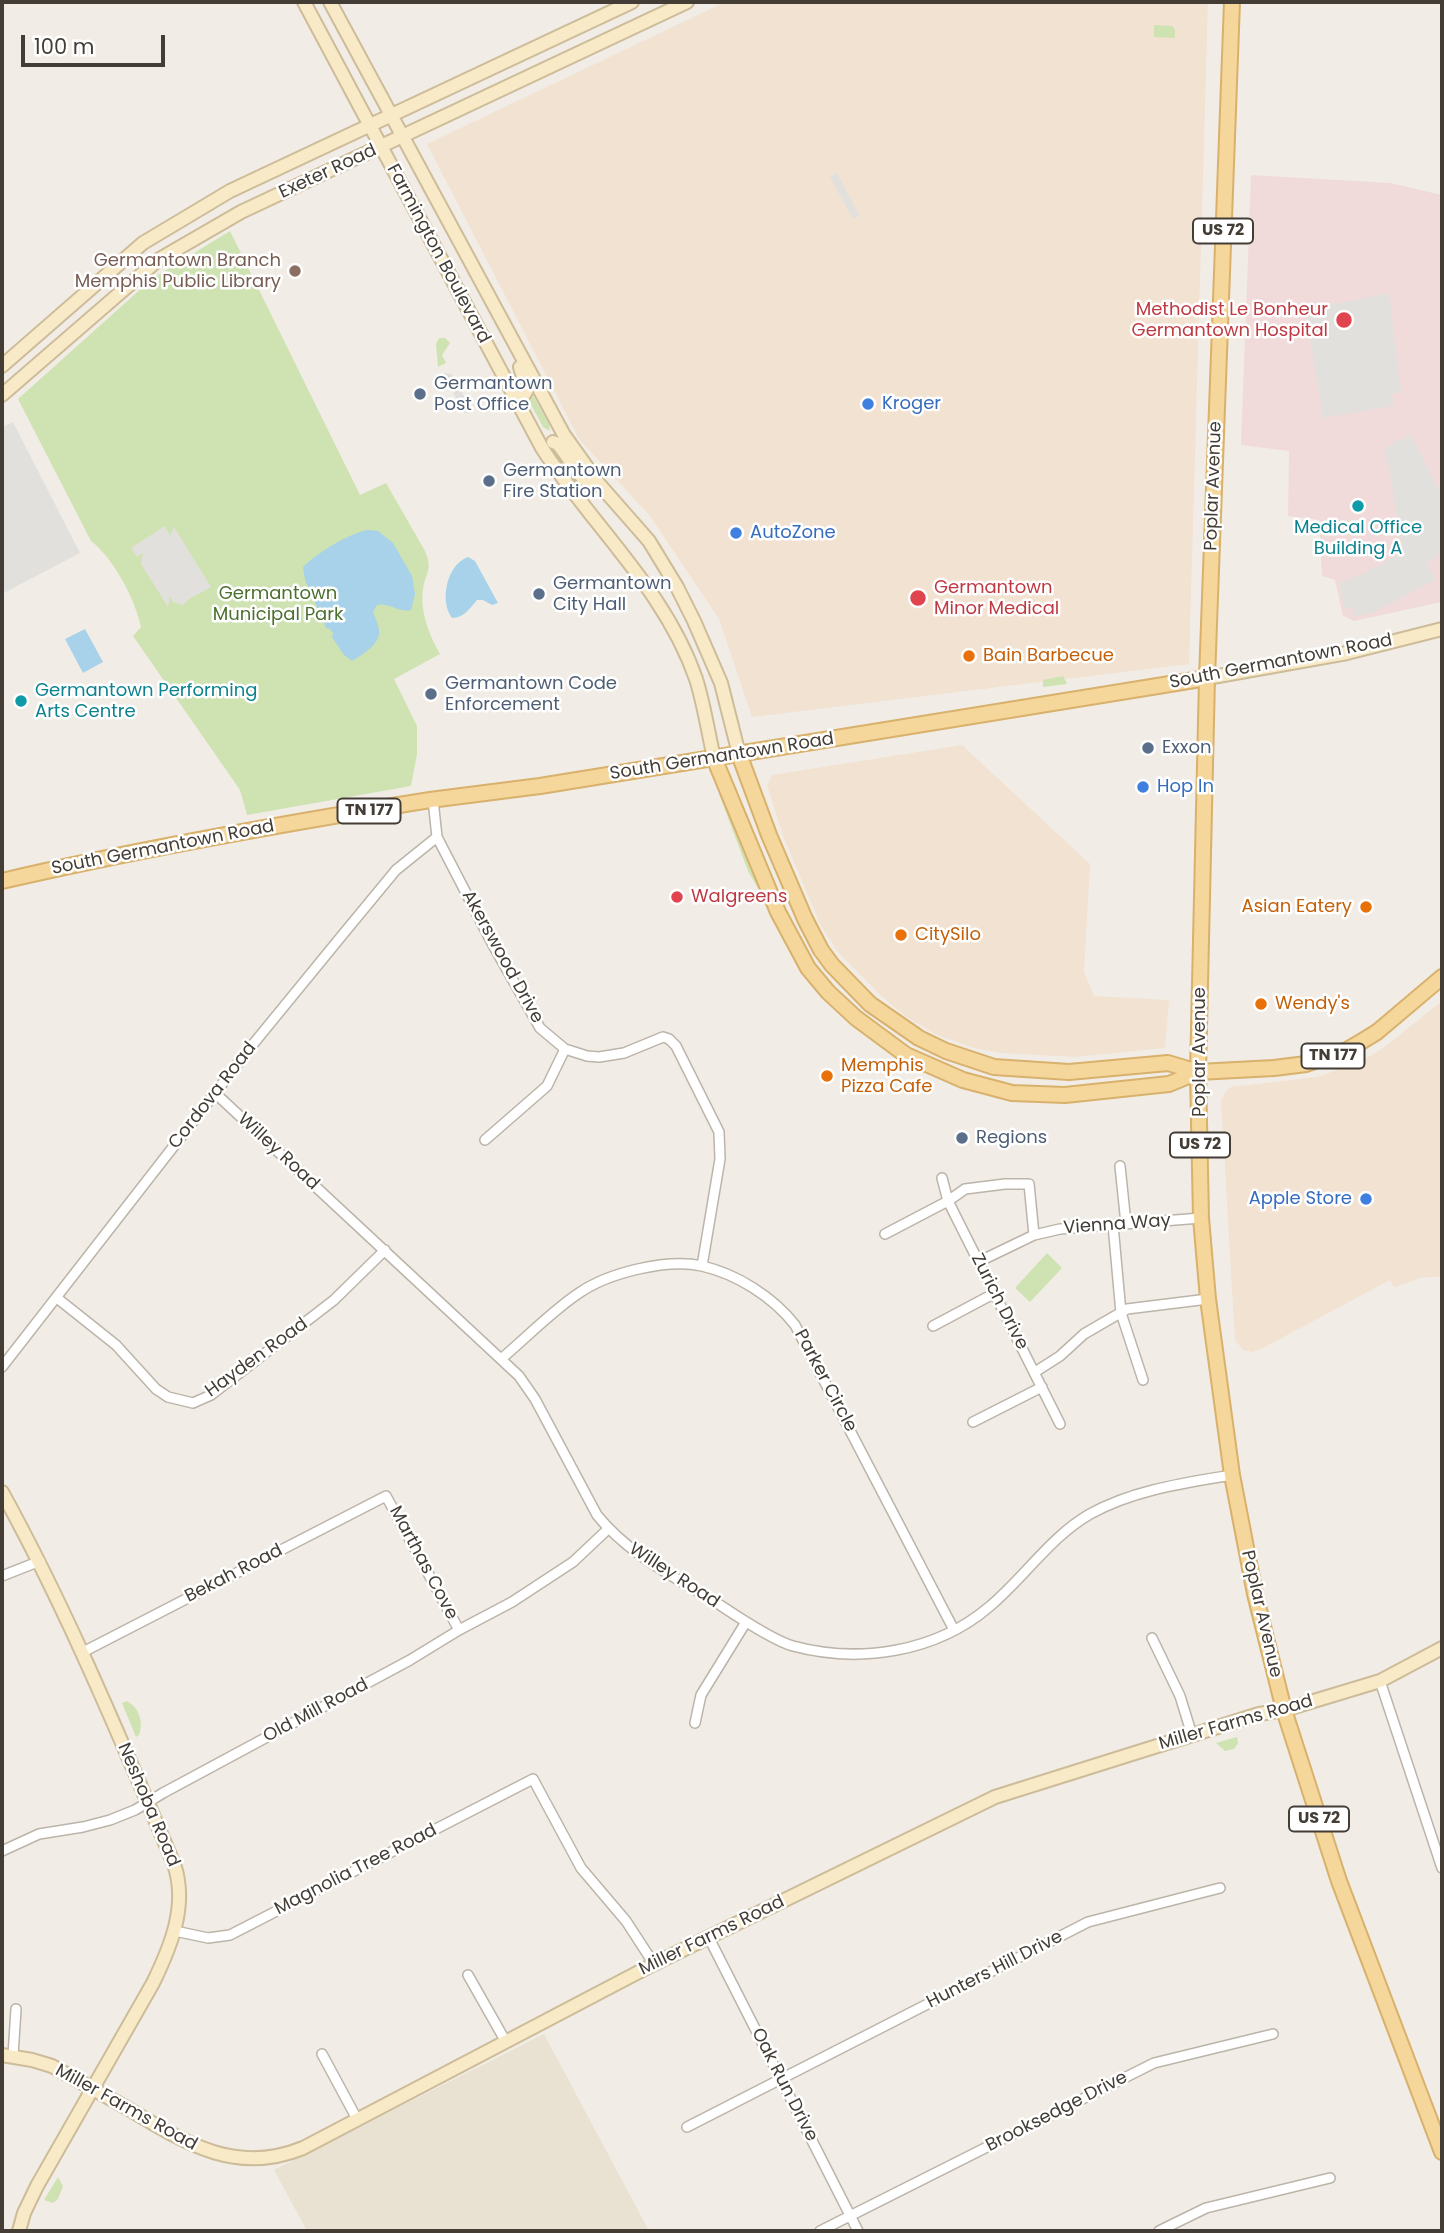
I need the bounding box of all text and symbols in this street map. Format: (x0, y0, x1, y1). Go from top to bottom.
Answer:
scale bar (24, 21, 168, 65)
text: 100 m (34, 32, 94, 61)
street label: Exeter Road (276, 140, 380, 204)
street label: Farmington Boulevard (382, 161, 494, 347)
road number: US 72 (1193, 218, 1253, 244)
place label: Germantown Branch Memphis Public Library (75, 250, 281, 292)
marker: Germantown Branch Memphis Public Library (287, 263, 303, 279)
place label: Methodist Le Bonheur Germantown Hospital (1132, 299, 1328, 342)
marker: Methodist Le Bonheur Germantown Hospital (1334, 310, 1354, 330)
place label: Germantown Post Office (434, 373, 552, 416)
marker: Germantown Post Office (412, 386, 428, 402)
place label: Kroger (882, 393, 941, 415)
marker: Kroger (860, 396, 876, 412)
street label: Poplar Avenue (1201, 421, 1227, 551)
place label: Germantown Fire Station (503, 460, 621, 503)
marker: Germantown Fire Station (481, 473, 497, 489)
marker: Medical Office Building A (1350, 498, 1366, 514)
place label: Medical Office Building A (1294, 517, 1422, 560)
place label: AutoZone (750, 522, 836, 544)
marker: AutoZone (728, 525, 744, 541)
place label: Germantown City Hall (553, 573, 671, 616)
place label: Germantown Minor Medical (934, 577, 1059, 620)
park label: Germantown Municipal Park (213, 583, 343, 626)
marker: Germantown City Hall (531, 586, 547, 602)
marker: Germantown Minor Medical (908, 588, 928, 608)
street label: South Germantown Road (1168, 630, 1394, 694)
place label: Bain Barbecue (983, 645, 1114, 667)
marker: Bain Barbecue (961, 648, 977, 664)
place label: Germantown Code Enforcement (445, 673, 617, 716)
place label: Germantown Performing Arts Centre (35, 680, 257, 722)
marker: Germantown Code Enforcement (423, 686, 439, 702)
marker: Germantown Performing Arts Centre (13, 693, 29, 709)
street label: South Germantown Road (608, 729, 836, 785)
place label: Exxon (1162, 737, 1212, 759)
marker: Exxon (1140, 740, 1156, 756)
place label: Hop In (1157, 776, 1214, 798)
marker: Hop In (1135, 779, 1151, 795)
road number: TN 177 (338, 798, 400, 824)
street label: South Germantown Road (50, 816, 276, 880)
place label: Walgreens (691, 886, 787, 908)
street label: Akerswood Drive (457, 887, 547, 1027)
marker: Walgreens (669, 889, 685, 905)
place label: Asian Eatery (1242, 896, 1352, 918)
marker: Asian Eatery (1358, 899, 1374, 915)
place label: CitySilo (915, 924, 981, 946)
marker: CitySilo (893, 927, 909, 943)
street label: Poplar Avenue (1189, 987, 1211, 1117)
place label: Wendy's (1275, 993, 1350, 1015)
marker: Wendy's (1253, 996, 1269, 1012)
street label: Cordova Road (165, 1038, 261, 1154)
road number: TN 177 (1302, 1044, 1364, 1068)
place label: Memphis Pizza Cafe (841, 1055, 932, 1098)
marker: Memphis Pizza Cafe (819, 1068, 835, 1084)
street label: Willey Road (233, 1109, 323, 1195)
place label: Regions (976, 1127, 1047, 1149)
marker: Regions (954, 1130, 970, 1146)
road number: US 72 (1170, 1133, 1230, 1158)
place label: Apple Store (1249, 1188, 1352, 1210)
marker: Apple Store (1358, 1191, 1374, 1207)
street label: Vienna Way (1063, 1210, 1171, 1240)
street label: Zurich Drive (966, 1250, 1032, 1354)
street label: Hayden Road (202, 1314, 312, 1402)
street label: Parker Circle (789, 1326, 861, 1436)
street label: Marthas Cove (384, 1503, 462, 1623)
street label: Willey Road (625, 1539, 723, 1613)
street label: Bekah Road (182, 1540, 286, 1608)
street label: Poplar Avenue (1236, 1548, 1286, 1680)
street label: Old Mill Road (260, 1674, 372, 1748)
street label: Miller Farms Road (1157, 1691, 1315, 1755)
street label: Neshoba Road (112, 1740, 184, 1870)
road number: US 72 (1289, 1806, 1349, 1831)
street label: Magnolia Tree Road (271, 1820, 441, 1920)
street label: Miller Farms Road (636, 1891, 788, 1981)
street label: Hunters Hill Drive (923, 1926, 1067, 2014)
street label: Oak Run Drive (746, 2025, 822, 2145)
street label: Miller Farms Road (51, 2060, 201, 2156)
street label: Brooksedge Drive (983, 2067, 1131, 2157)

